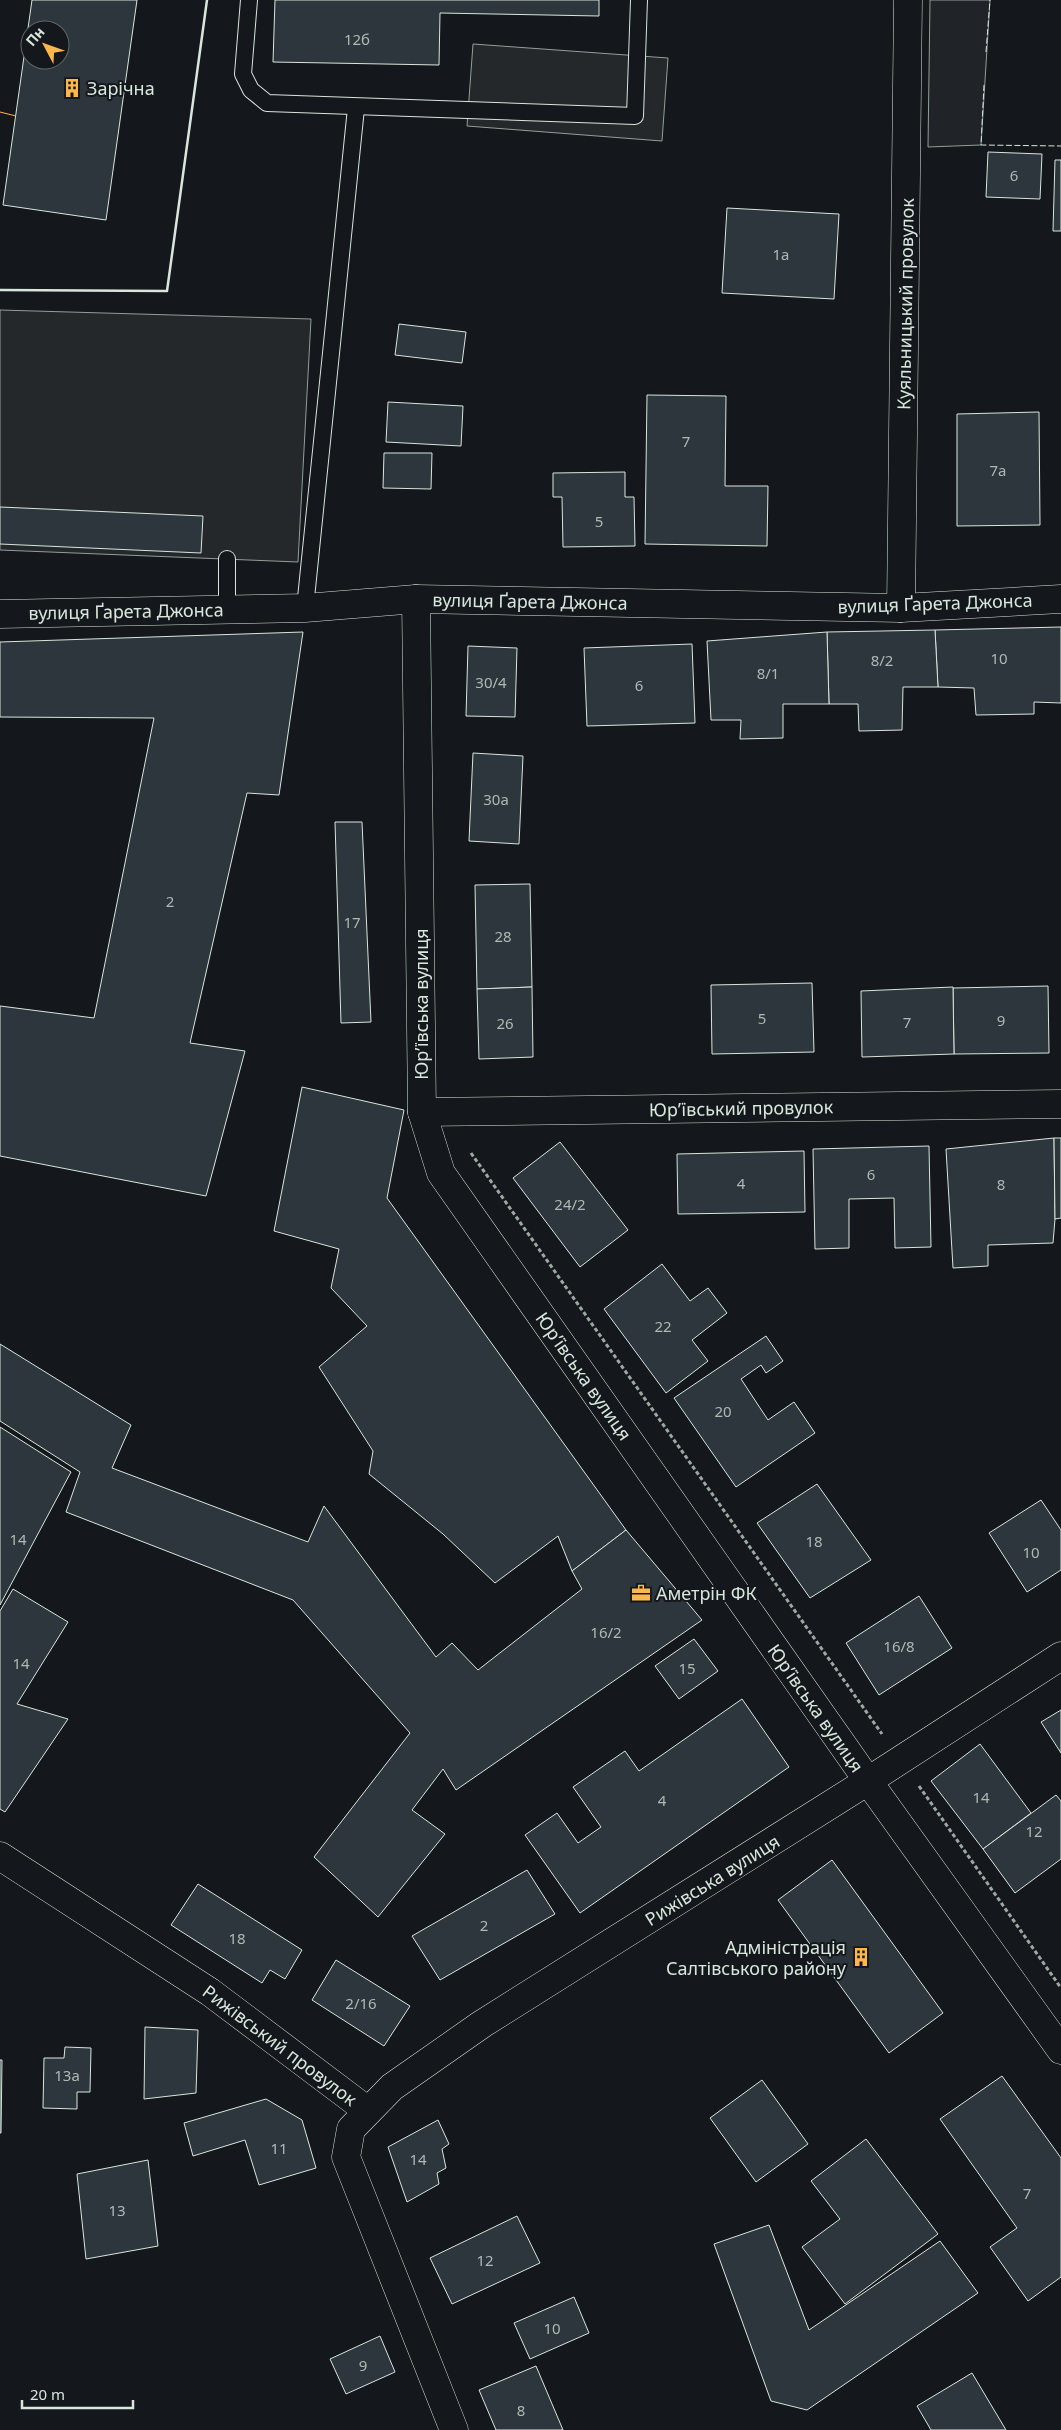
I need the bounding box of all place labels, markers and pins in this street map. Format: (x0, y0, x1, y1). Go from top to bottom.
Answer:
place label: Зарічна (87, 76, 155, 100)
building icon: Зарічна (61, 77, 83, 99)
place label: Аметрін ФК (656, 1581, 757, 1605)
office icon: Аметрін ФК (630, 1582, 652, 1604)
place label: Адміністрація Салтівського району (666, 1935, 847, 1980)
building icon: Адміністрація Салтівського району (850, 1946, 872, 1968)

